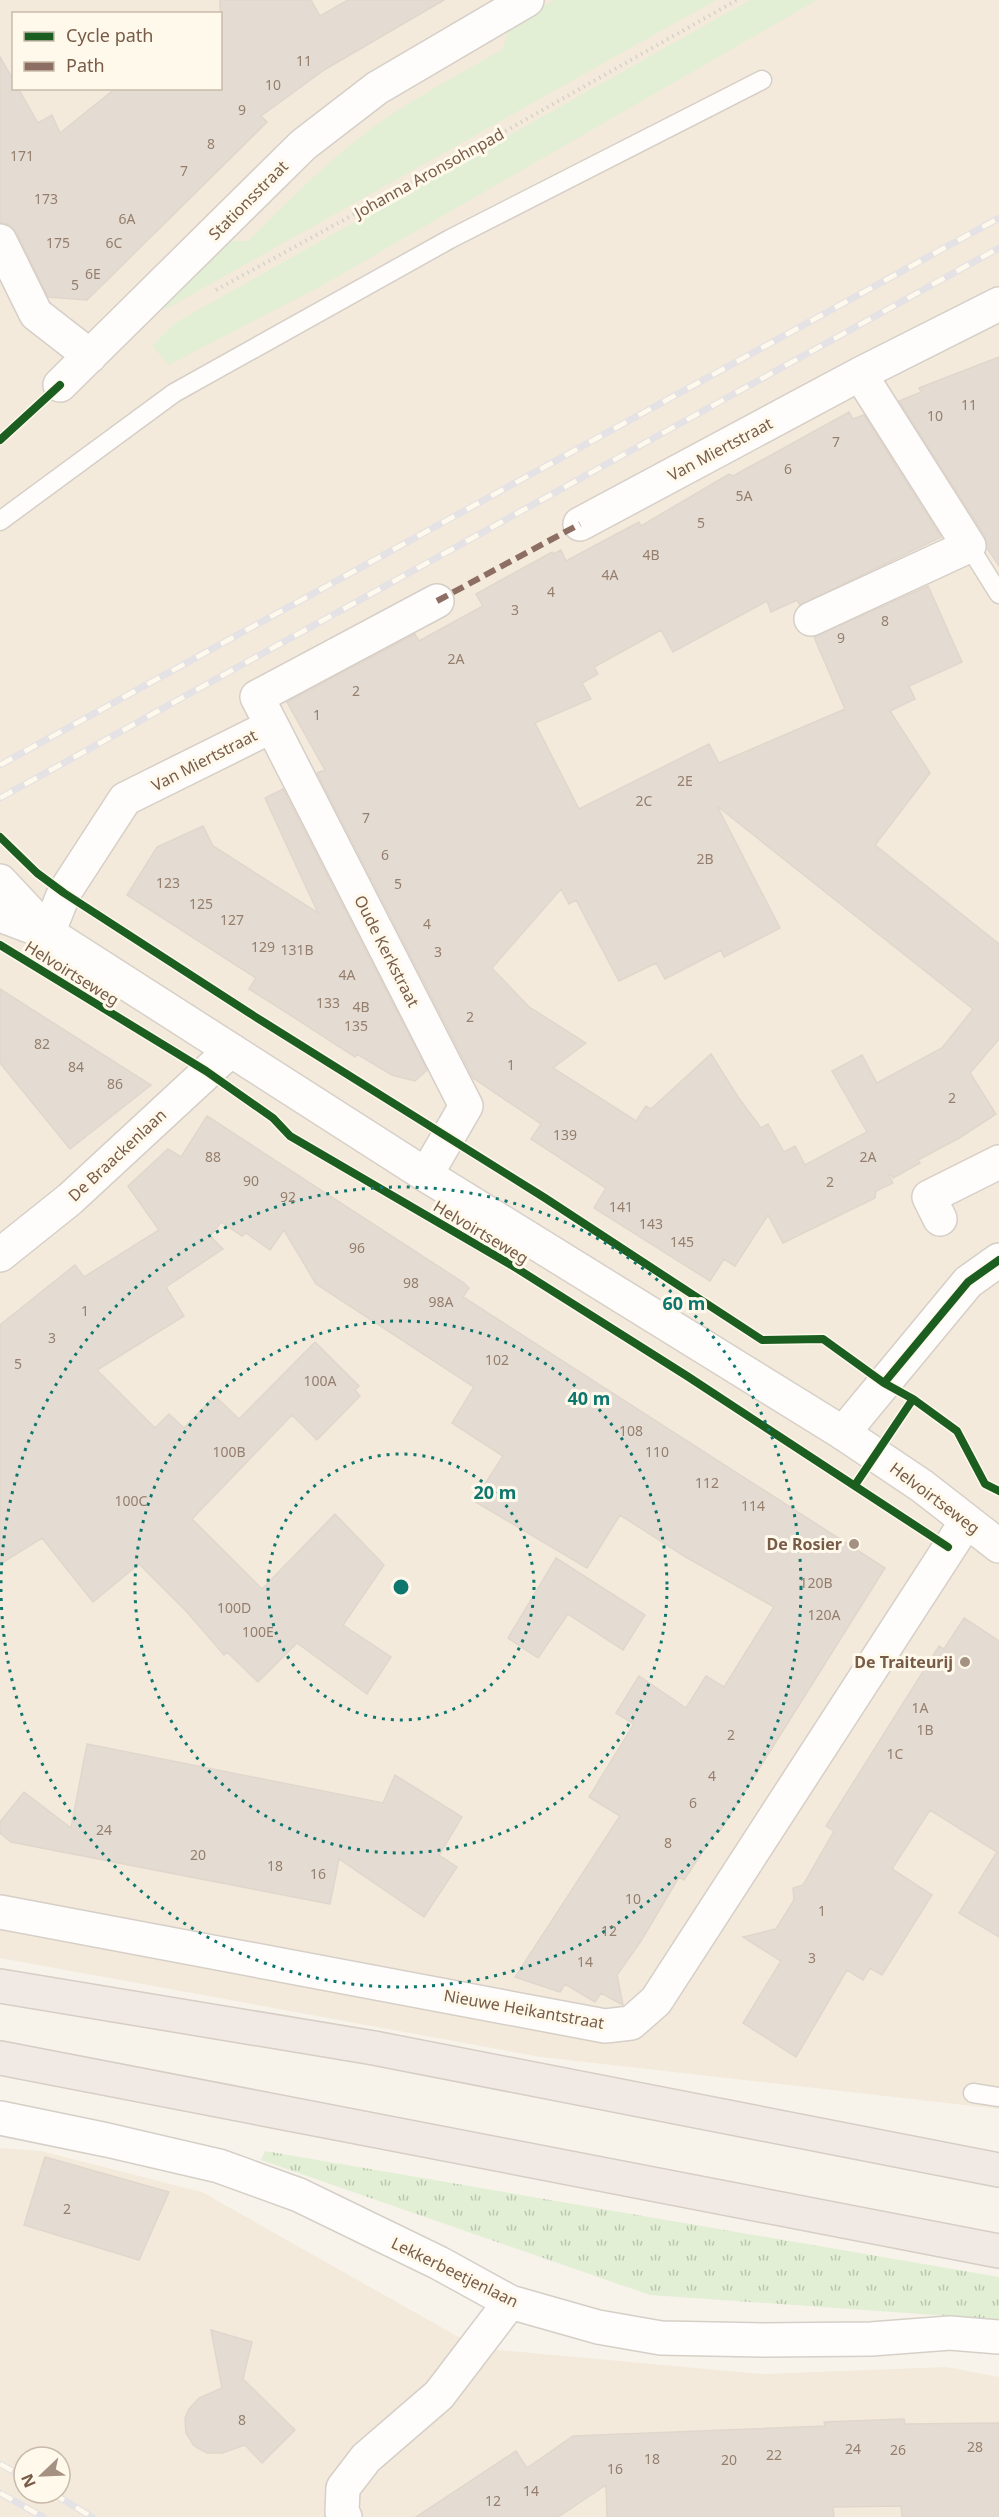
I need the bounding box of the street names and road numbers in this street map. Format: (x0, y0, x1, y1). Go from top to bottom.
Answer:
street label: Johanna Aronsohnpad (349, 123, 508, 224)
street label: Stationsstraat (203, 155, 293, 245)
street label: Van Miertstraat (664, 412, 776, 486)
street label: Van Miertstraat (147, 724, 261, 796)
street label: Oude Kerkstraat (349, 891, 425, 1011)
street label: Helvoirtseweg (21, 935, 123, 1011)
street label: De Braackenlaan (63, 1104, 171, 1206)
street label: Helvoirtseweg (429, 1195, 533, 1269)
street label: Helvoirtseweg (886, 1457, 984, 1539)
street label: Nieuwe Heikantstraat (442, 1984, 606, 2034)
street label: Lekkerbeetjenlaan (388, 2232, 522, 2312)

